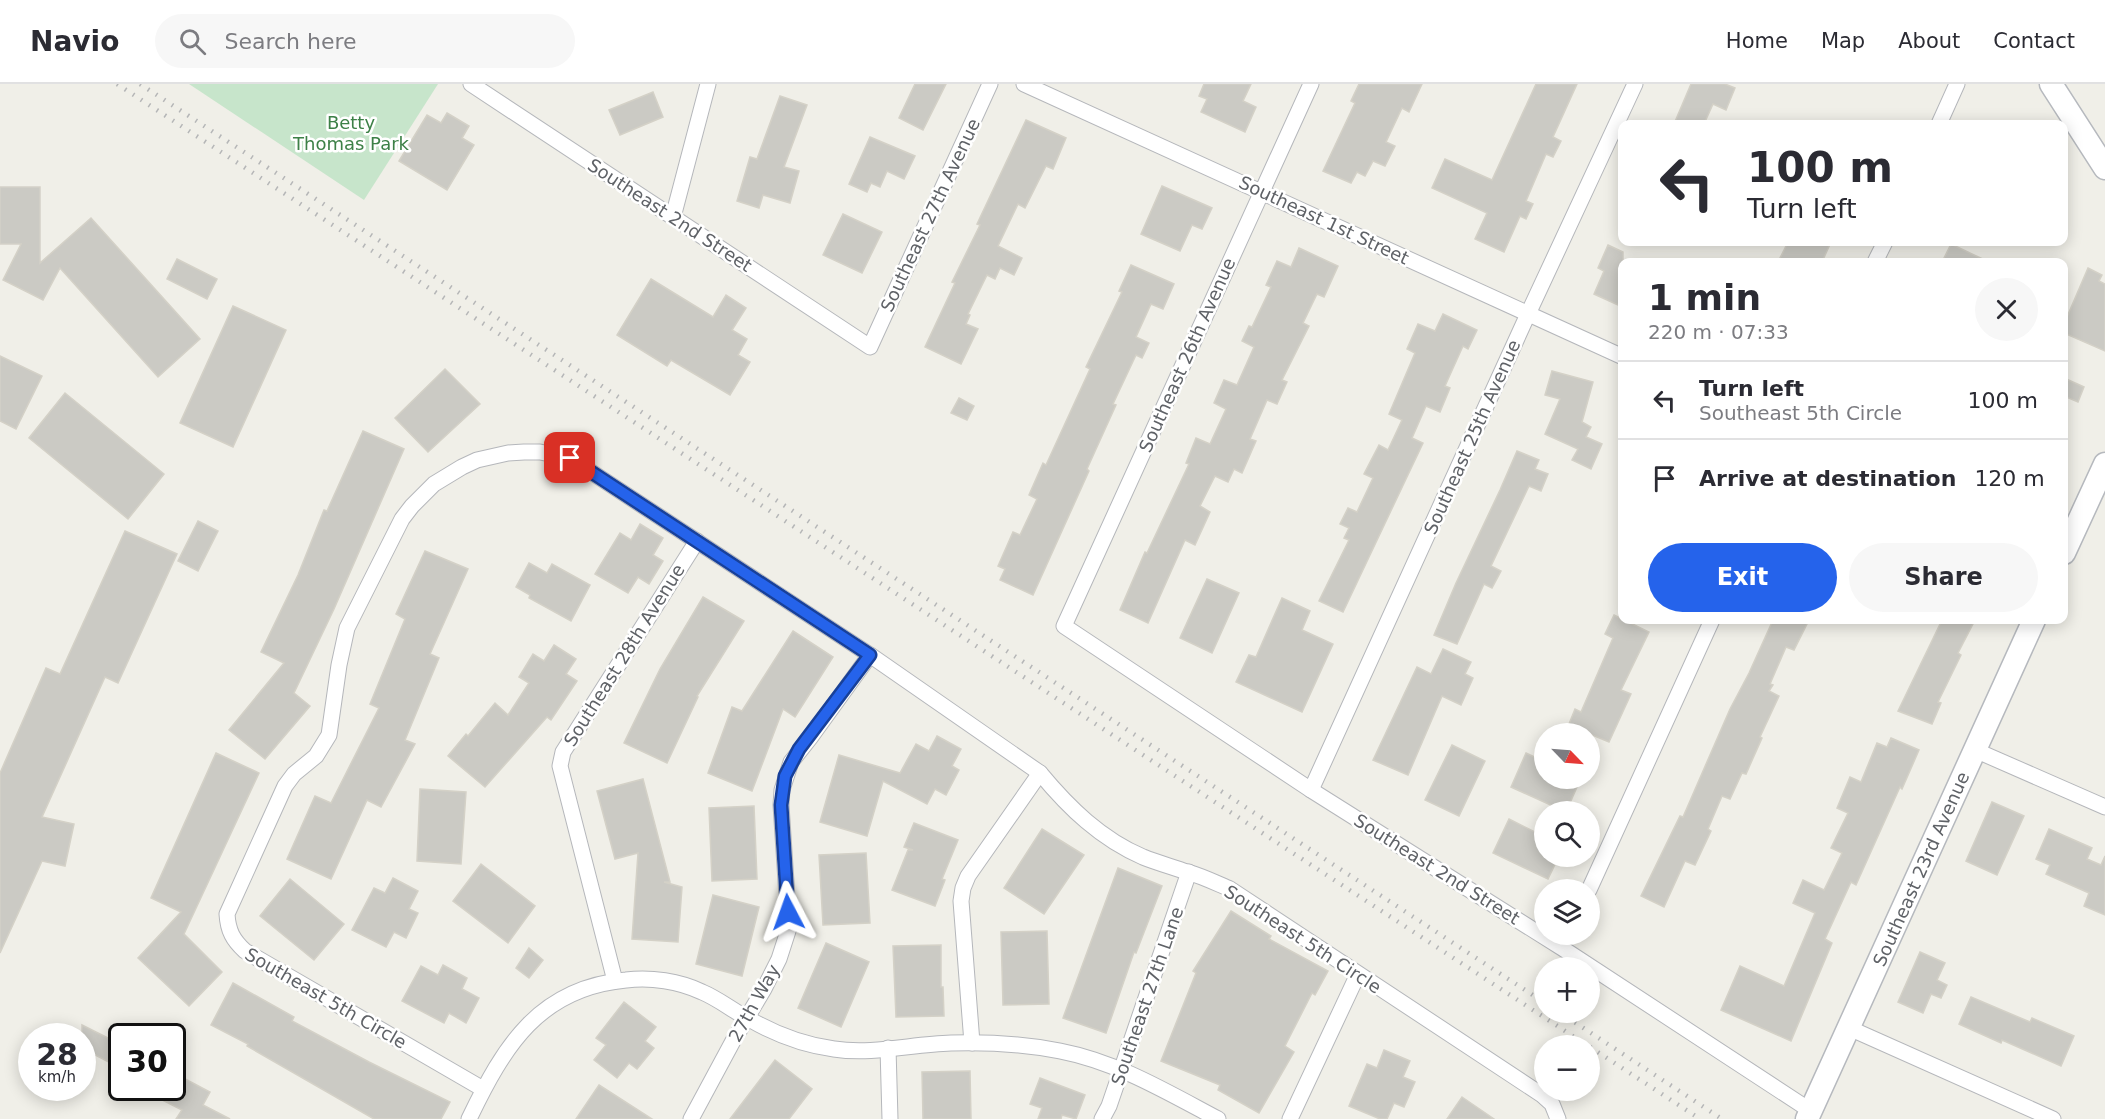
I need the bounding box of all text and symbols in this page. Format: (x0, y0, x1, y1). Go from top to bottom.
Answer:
search box (155, 14, 575, 68)
text: Navio (30, 25, 119, 58)
icon: search (176, 25, 209, 58)
text: Search here (224, 29, 357, 54)
text: Home (1726, 29, 1788, 53)
text: Map (1821, 29, 1865, 53)
text: About (1898, 29, 1960, 53)
text: Contact (1993, 29, 2075, 53)
park label: Betty Thomas Park (292, 112, 410, 154)
street label: Southeast 27th Avenue (876, 115, 984, 315)
text: 100 m (1747, 143, 1893, 192)
icon: left (1648, 144, 1726, 222)
street label: Southeast 2nd Street (584, 154, 756, 276)
street label: Southeast 1st Street (1236, 171, 1412, 269)
text: Turn left (1747, 193, 1857, 224)
street label: Southeast 26th Avenue (1135, 255, 1239, 455)
text: 1 min (1648, 277, 1761, 318)
button: close (1975, 278, 2038, 341)
text: 220 m · 07:33 (1648, 320, 1789, 344)
street label: Southeast 25th Avenue (1420, 337, 1524, 537)
text: Turn left (1699, 376, 1804, 401)
icon: left (1648, 384, 1681, 417)
text: 100 m (1968, 388, 2038, 413)
text: Southeast 5th Circle (1699, 401, 1902, 425)
pin (544, 432, 595, 483)
icon: arrive (553, 441, 586, 474)
icon: arrive (1648, 462, 1681, 495)
text: Arrive at destination (1699, 466, 1956, 491)
text: 120 m (1974, 466, 2045, 491)
button: Exit (1648, 543, 1837, 612)
button: Share (1849, 543, 2038, 612)
street label: Southeast 28th Avenue (559, 560, 689, 750)
north arrow (1534, 723, 1600, 789)
map controls (1534, 723, 1600, 1101)
street label: Southeast 23rd Avenue (1869, 769, 1973, 969)
button: search (1534, 801, 1600, 867)
street label: Southeast 2nd Street (1350, 809, 1524, 929)
button: layers (1534, 879, 1600, 945)
position arrow (756, 880, 820, 944)
street label: Southeast 5th Circle (1221, 880, 1385, 998)
street label: Southeast 27th Lane (1107, 904, 1187, 1088)
street label: Southeast 5th Circle (242, 943, 410, 1053)
button: + (1534, 957, 1600, 1023)
street label: 27th Way (724, 960, 784, 1045)
speed limit sign: 30 (108, 1023, 186, 1101)
button: − (1534, 1035, 1600, 1101)
text: 28 (36, 1037, 78, 1072)
text: km/h (38, 1068, 76, 1086)

